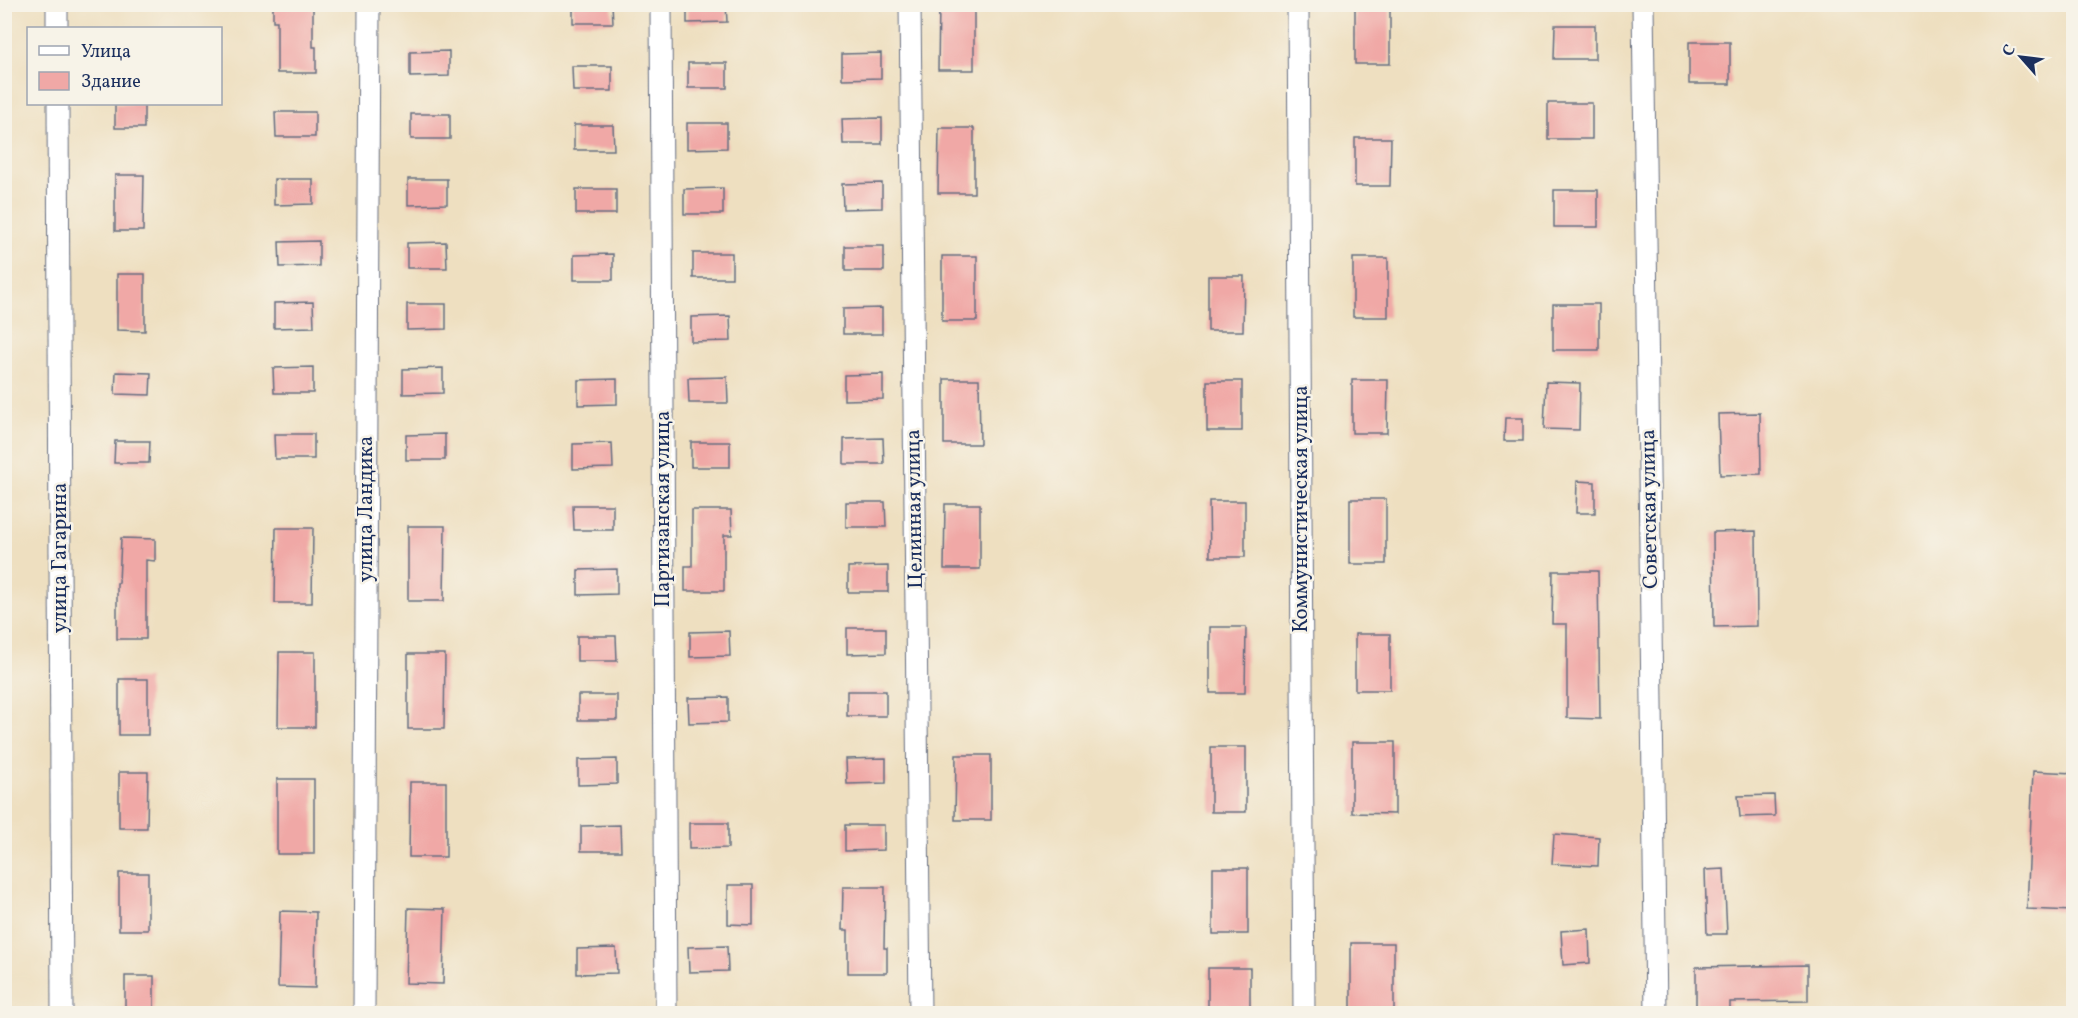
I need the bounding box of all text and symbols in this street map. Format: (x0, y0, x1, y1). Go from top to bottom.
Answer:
legend (27, 27, 222, 105)
north arrow (1991, 27, 2051, 87)
text: Улица (81, 40, 131, 65)
text: С (1997, 41, 2022, 61)
text: Здание (81, 70, 141, 95)
street label: Коммунистическая улица (1287, 385, 1316, 633)
street label: Партизанская улица (649, 410, 678, 608)
street label: Целинная улица (899, 429, 931, 589)
street label: Советская улица (1634, 429, 1666, 589)
street label: улица Ландика (352, 436, 381, 582)
street label: улица Гагарина (46, 483, 75, 633)

